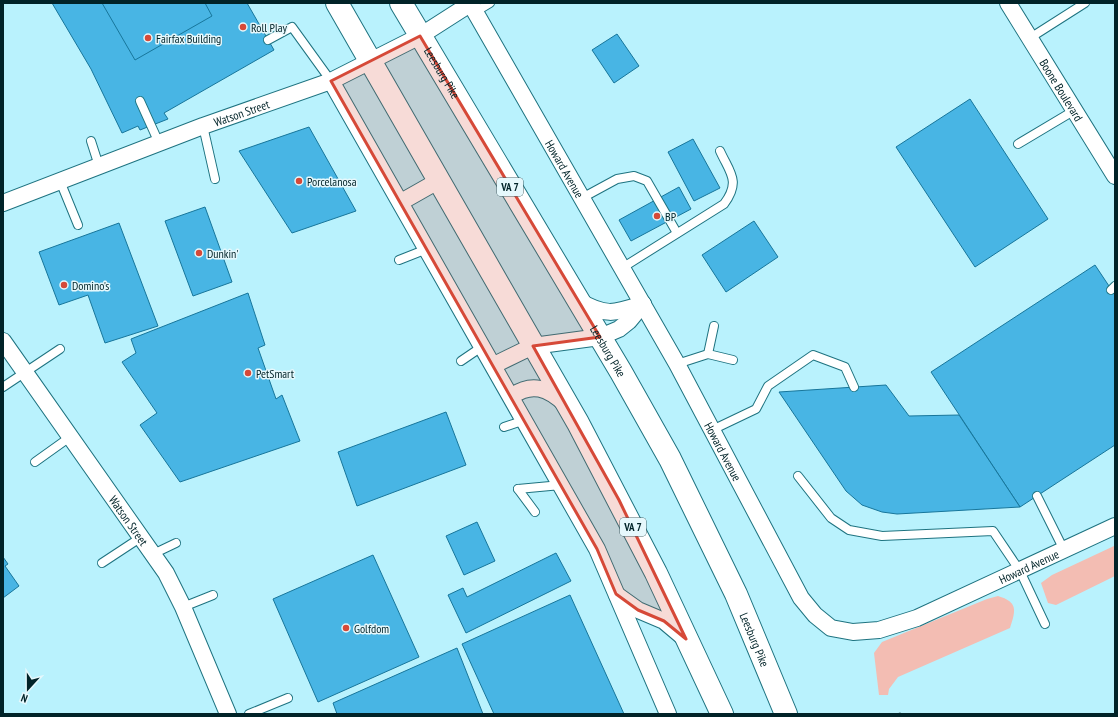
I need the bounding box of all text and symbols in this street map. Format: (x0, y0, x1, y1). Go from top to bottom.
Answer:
place label: Roll Play (251, 20, 288, 35)
marker: Roll Play (238, 22, 248, 32)
place label: Fairfax Building (156, 31, 221, 46)
marker: Fairfax Building (143, 33, 153, 43)
street label: Leesburg Pike (421, 44, 464, 101)
street label: Boone Boulevard (1037, 56, 1087, 124)
street label: Watson Street (212, 96, 272, 129)
street label: Howard Avenue (542, 137, 588, 200)
place label: Porcelanosa (307, 174, 357, 189)
marker: Porcelanosa (294, 176, 304, 186)
road number: VA 7 (497, 178, 523, 196)
place label: BP (665, 209, 677, 224)
marker: BP (652, 211, 662, 221)
place label: Dunkin' (207, 246, 238, 261)
marker: Dunkin' (194, 248, 204, 258)
place label: Domino's (72, 278, 109, 293)
marker: Domino's (59, 280, 69, 290)
street label: Leesburg Pike (587, 322, 630, 379)
place label: PetSmart (256, 366, 295, 381)
marker: PetSmart (243, 368, 253, 378)
street label: Howard Avenue (702, 419, 745, 483)
street label: Watson Street (106, 492, 152, 549)
road number: VA 7 (620, 518, 646, 536)
street label: Howard Avenue (996, 546, 1061, 587)
street label: Leesburg Pike (737, 610, 773, 669)
place label: Golfdom (354, 621, 389, 636)
marker: Golfdom (341, 623, 351, 633)
north arrow (8, 669, 48, 709)
text: N (19, 691, 30, 706)

